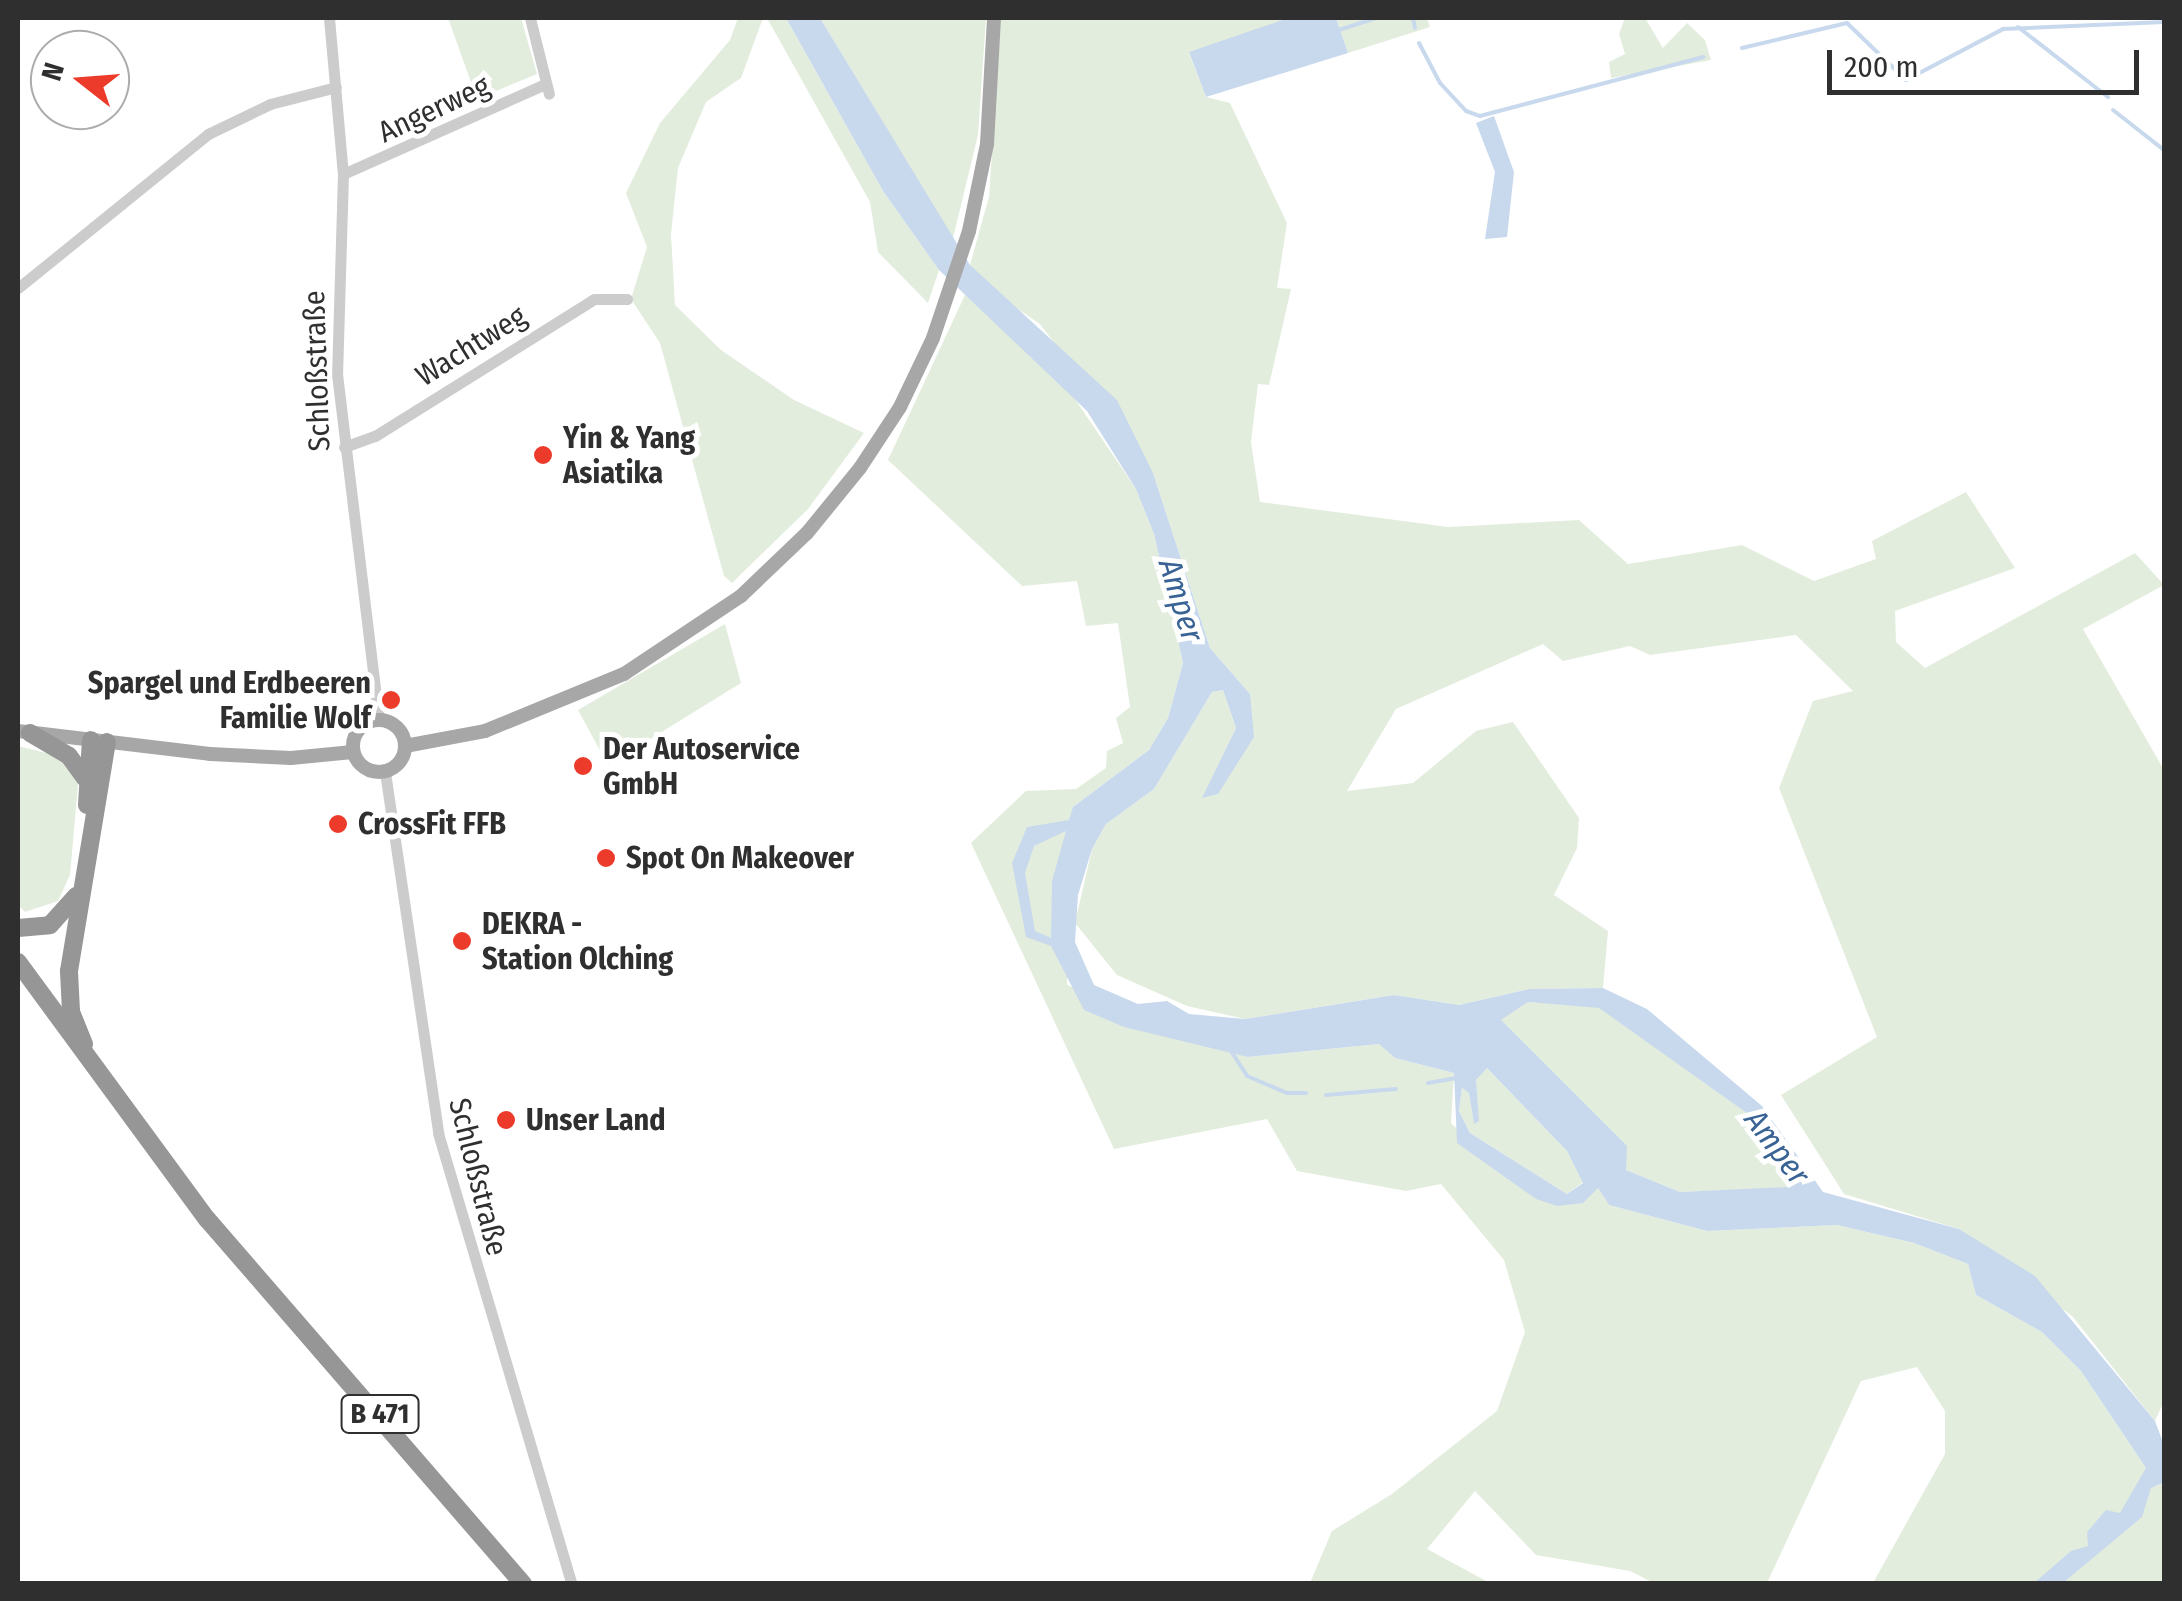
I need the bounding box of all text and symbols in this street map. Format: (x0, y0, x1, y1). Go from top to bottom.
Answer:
north arrow (30, 30, 130, 130)
scale bar (1832, 30, 2144, 92)
text: 200 m (1844, 49, 1919, 85)
text: N (35, 59, 71, 85)
street label: Angerweg (372, 68, 496, 150)
street label: Schloßstraße (296, 290, 338, 452)
street label: Wachtweg (409, 298, 533, 394)
place label: Yin & Yang Asiatika (563, 420, 695, 490)
marker: Yin & Yang Asiatika (532, 444, 554, 466)
water label: Amper (1150, 554, 1212, 646)
place label: Spargel und Erdbeeren Familie Wolf (88, 665, 371, 736)
marker: Spargel und Erdbeeren Familie Wolf (380, 689, 402, 711)
place label: Der Autoservice GmbH (603, 731, 800, 802)
marker: Der Autoservice GmbH (572, 755, 594, 777)
place label: CrossFit FFB (358, 806, 506, 842)
marker: CrossFit FFB (327, 813, 349, 835)
place label: Spot On Makeover (626, 840, 854, 876)
marker: Spot On Makeover (595, 847, 617, 869)
place label: DEKRA - Station Olching (482, 906, 673, 976)
marker: DEKRA - Station Olching (451, 930, 473, 952)
street label: Schloßstraße (441, 1095, 515, 1259)
place label: Unser Land (526, 1102, 666, 1138)
water label: Amper (1736, 1102, 1818, 1192)
marker: Unser Land (495, 1109, 517, 1131)
road number: B 471 (340, 1391, 420, 1437)

